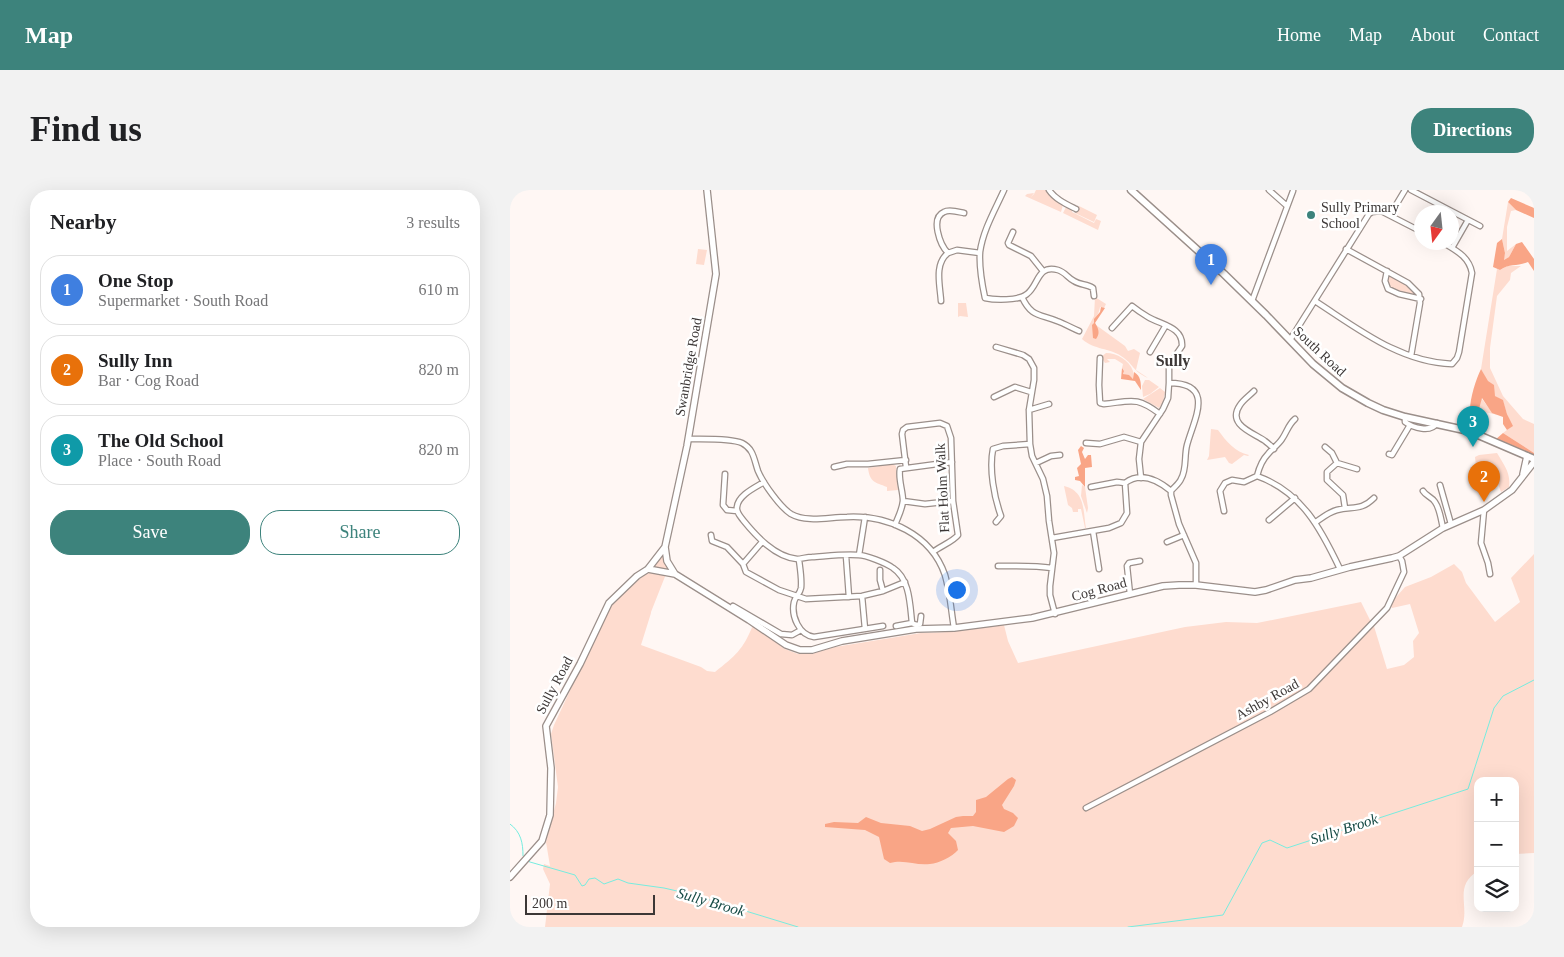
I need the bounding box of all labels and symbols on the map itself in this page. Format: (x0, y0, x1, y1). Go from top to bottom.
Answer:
place label: Sully Primary School (1321, 200, 1399, 231)
north arrow (1414, 205, 1459, 250)
marker: Sully Primary School (1305, 209, 1317, 221)
pin: 1 (1195, 244, 1227, 285)
street label: Swanbridge Road (672, 317, 705, 418)
street label: South Road (1291, 323, 1349, 379)
district label: Sully (1156, 352, 1190, 370)
pin: 3 (1457, 406, 1489, 447)
street label: Flat Holm Walk (933, 443, 952, 533)
pin: 2 (1468, 461, 1500, 502)
street label: Cog Road (1070, 575, 1128, 604)
your location (944, 577, 970, 603)
street label: Sully Road (533, 654, 576, 716)
street label: Ashby Road (1233, 676, 1301, 723)
water label: Sully Brook (1308, 810, 1380, 847)
water label: Sully Brook (675, 885, 747, 919)
scale bar (525, 892, 655, 915)

